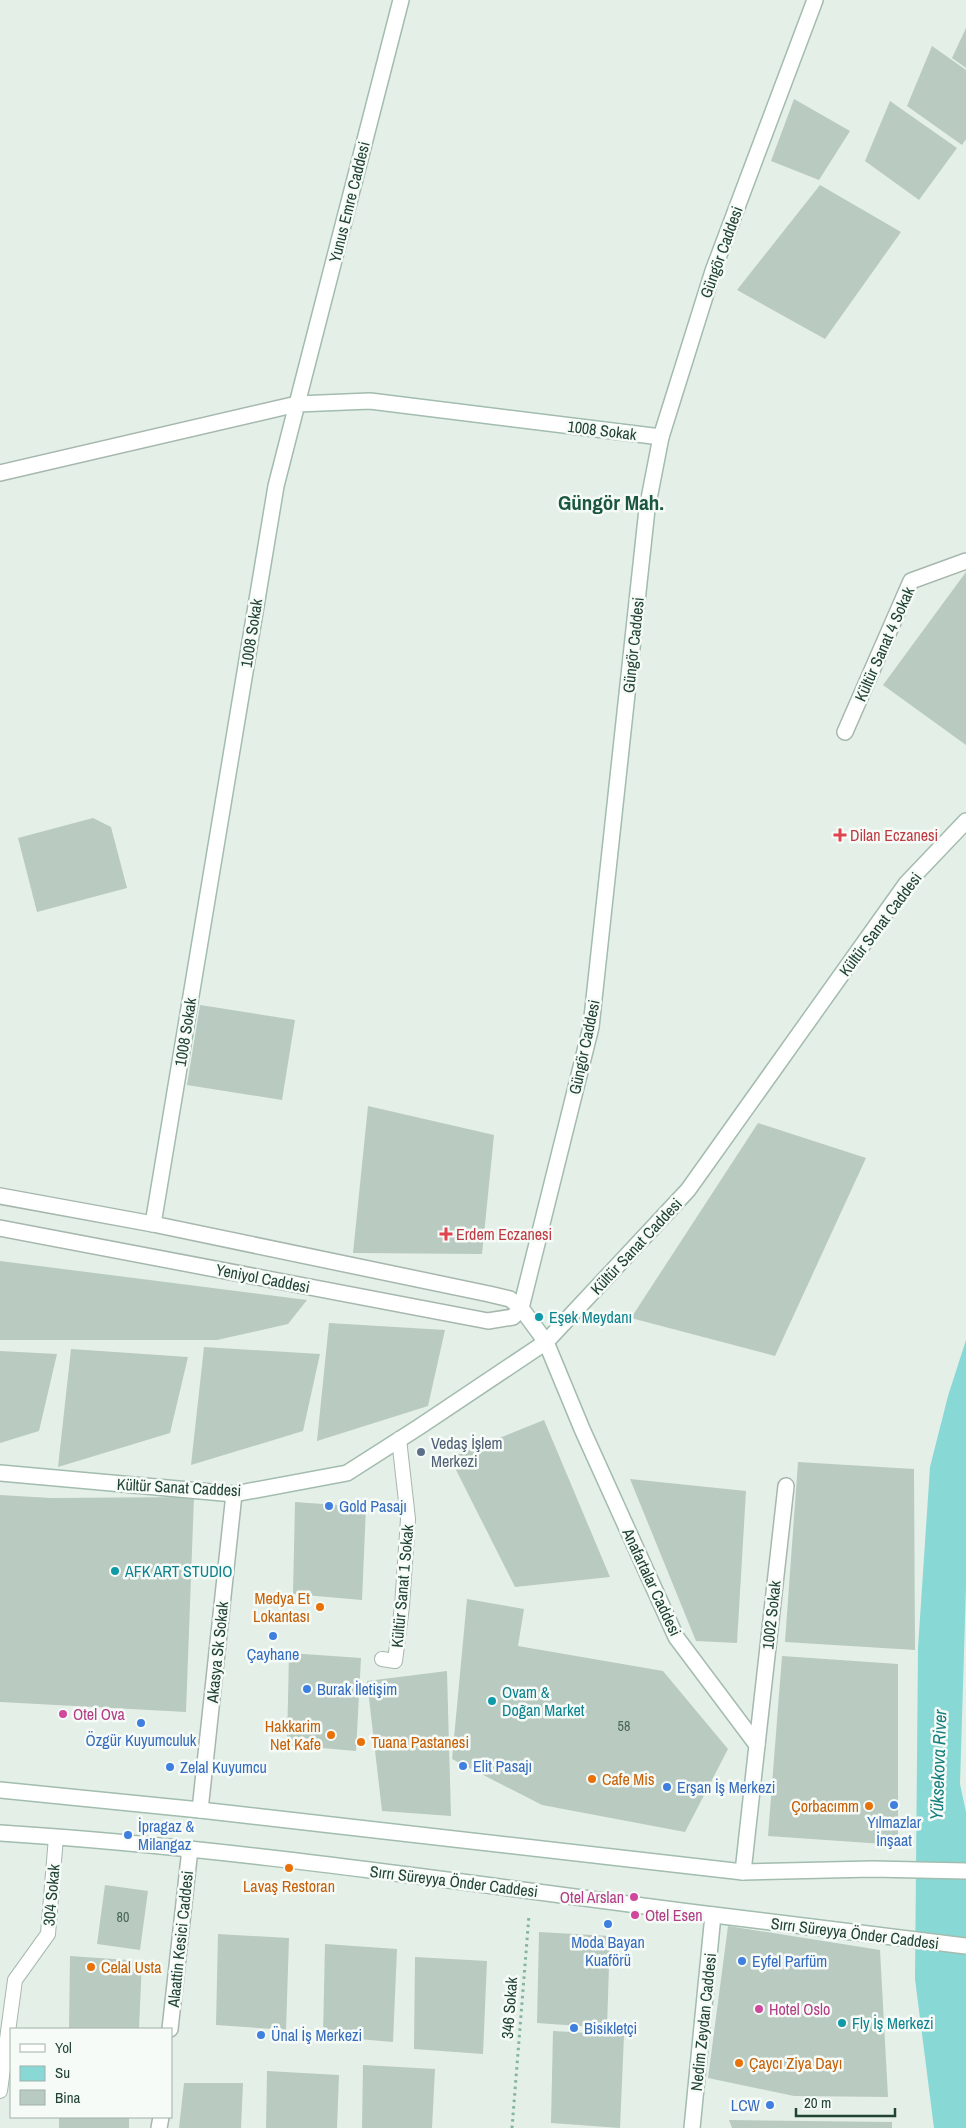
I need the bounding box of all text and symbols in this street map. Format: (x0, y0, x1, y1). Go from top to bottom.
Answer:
street label: Yunus Emre Caddesi (323, 139, 375, 265)
street label: Güngör Caddesi (694, 203, 748, 301)
street label: 1008 Sokak (566, 415, 638, 445)
district label: Güngör Mah. (558, 488, 664, 517)
street label: Kültür Sanat 4 Sokak (849, 583, 919, 705)
street label: Güngör Caddesi (617, 596, 649, 694)
street label: 1008 Sokak (235, 597, 267, 669)
place label: Dilan Eczanesi (850, 824, 938, 846)
marker: Dilan Eczanesi (834, 829, 846, 841)
street label: Kültür Sanat Caddesi (834, 868, 926, 980)
street label: 1008 Sokak (169, 996, 201, 1068)
street label: Güngör Caddesi (563, 998, 605, 1096)
street label: Kültür Sanat Caddesi (585, 1193, 687, 1299)
place label: Erdem Eczanesi (456, 1223, 552, 1245)
marker: Erdem Eczanesi (440, 1228, 452, 1240)
street label: Yeniyol Caddesi (214, 1258, 312, 1298)
place label: Eşek Meydanı (549, 1306, 632, 1328)
marker: Eşek Meydanı (533, 1311, 545, 1323)
place label: Vedaş İşlem Merkezi (431, 1432, 502, 1472)
marker: Vedaş İşlem Merkezi (415, 1446, 427, 1458)
street label: Kültür Sanat Caddesi (116, 1473, 242, 1501)
place label: Gold Pasajı (339, 1495, 407, 1517)
marker: Gold Pasajı (323, 1500, 335, 1512)
street label: Kültür Sanat 1 Sokak (386, 1523, 418, 1648)
street label: Anafartalar Caddesi (617, 1524, 687, 1640)
place label: AFK ART STUDIO (124, 1560, 232, 1582)
marker: AFK ART STUDIO (109, 1565, 121, 1577)
street label: 1002 Sokak (756, 1579, 786, 1651)
place label: Medya Et Lokantası (253, 1587, 310, 1627)
street label: Akasya Sk Sokak (201, 1600, 233, 1705)
marker: Medya Et Lokantası (314, 1601, 326, 1613)
marker: Çayhane (267, 1630, 279, 1642)
place label: Çayhane (247, 1643, 299, 1665)
place label: Burak İletişim (317, 1678, 397, 1700)
place label: Ovam & Doğan Market (502, 1681, 585, 1721)
marker: Burak İletişim (301, 1683, 313, 1695)
marker: Ovam & Doğan Market (486, 1695, 498, 1707)
place label: Otel Ova (73, 1703, 125, 1725)
marker: Otel Ova (57, 1708, 69, 1720)
water label: Yüksekova River (924, 1708, 952, 1821)
place label: Hakkarim Net Kafe (265, 1715, 321, 1755)
marker: Özgür Kuyumculuk (135, 1717, 147, 1729)
house number: 58 (618, 1717, 630, 1735)
place label: Özgür Kuyumculuk (86, 1729, 197, 1751)
marker: Hakkarim Net Kafe (325, 1729, 337, 1741)
place label: Tuana Pastanesi (371, 1731, 469, 1753)
marker: Tuana Pastanesi (355, 1736, 367, 1748)
place label: Elit Pasajı (473, 1755, 532, 1777)
place label: Zelal Kuyumcu (180, 1756, 267, 1778)
marker: Elit Pasajı (457, 1760, 469, 1772)
marker: Zelal Kuyumcu (164, 1761, 176, 1773)
place label: Cafe Mis (602, 1768, 655, 1790)
marker: Cafe Mis (586, 1773, 598, 1785)
place label: Erşan İş Merkezi (677, 1776, 775, 1798)
marker: Erşan İş Merkezi (661, 1781, 673, 1793)
place label: Çorbacımm (791, 1795, 859, 1817)
marker: Yılmazlar İnşaat (888, 1799, 900, 1811)
marker: Çorbacımm (863, 1800, 875, 1812)
place label: Yılmazlar İnşaat (867, 1811, 922, 1851)
place label: İpragaz & Milangaz (138, 1815, 194, 1855)
marker: İpragaz & Milangaz (122, 1829, 134, 1841)
street label: Sırrı Süreyya Önder Caddesi (369, 1860, 539, 1902)
marker: Lavaş Restoran (283, 1862, 295, 1874)
street label: 304 Sokak (37, 1863, 65, 1927)
street label: Alaattin Kesici Caddesi (162, 1870, 198, 2009)
place label: Lavaş Restoran (243, 1875, 335, 1897)
place label: Otel Arslan (560, 1886, 624, 1908)
marker: Otel Arslan (628, 1891, 640, 1903)
place label: Otel Esen (645, 1904, 703, 1926)
house number: 80 (117, 1908, 129, 1926)
marker: Otel Esen (629, 1909, 641, 1921)
street label: Sırrı Süreyya Önder Caddesi (770, 1912, 940, 1954)
marker: Moda Bayan Kuaförü (602, 1918, 614, 1930)
place label: Moda Bayan Kuaförü (571, 1931, 645, 1971)
place label: Eyfel Parfüm (752, 1950, 827, 1972)
street label: Nedim Zeydan Caddesi (685, 1952, 721, 2092)
marker: Eyfel Parfüm (736, 1955, 748, 1967)
place label: Celal Usta (101, 1956, 162, 1978)
marker: Celal Usta (85, 1961, 97, 1973)
street label: 346 Sokak (496, 1976, 522, 2040)
place label: Hotel Oslo (769, 1998, 830, 2020)
marker: Hotel Oslo (753, 2003, 765, 2015)
place label: Fly İş Merkezi (852, 2012, 934, 2034)
place label: Bisikletçi (584, 2017, 637, 2039)
marker: Fly İş Merkezi (836, 2017, 848, 2029)
marker: Bisikletçi (568, 2022, 580, 2034)
place label: Ünal İş Merkezi (271, 2024, 362, 2046)
legend (10, 2028, 172, 2118)
marker: Ünal İş Merkezi (255, 2029, 267, 2041)
text: Yol (55, 2037, 72, 2058)
place label: Çaycı Ziya Dayı (749, 2052, 842, 2074)
marker: Çaycı Ziya Dayı (733, 2057, 745, 2069)
text: Su (55, 2062, 70, 2083)
scale bar (796, 2086, 895, 2118)
text: Bina (55, 2087, 80, 2108)
text: 20 m (804, 2092, 831, 2113)
place label: LCW (731, 2094, 761, 2116)
marker: LCW (764, 2099, 776, 2111)

